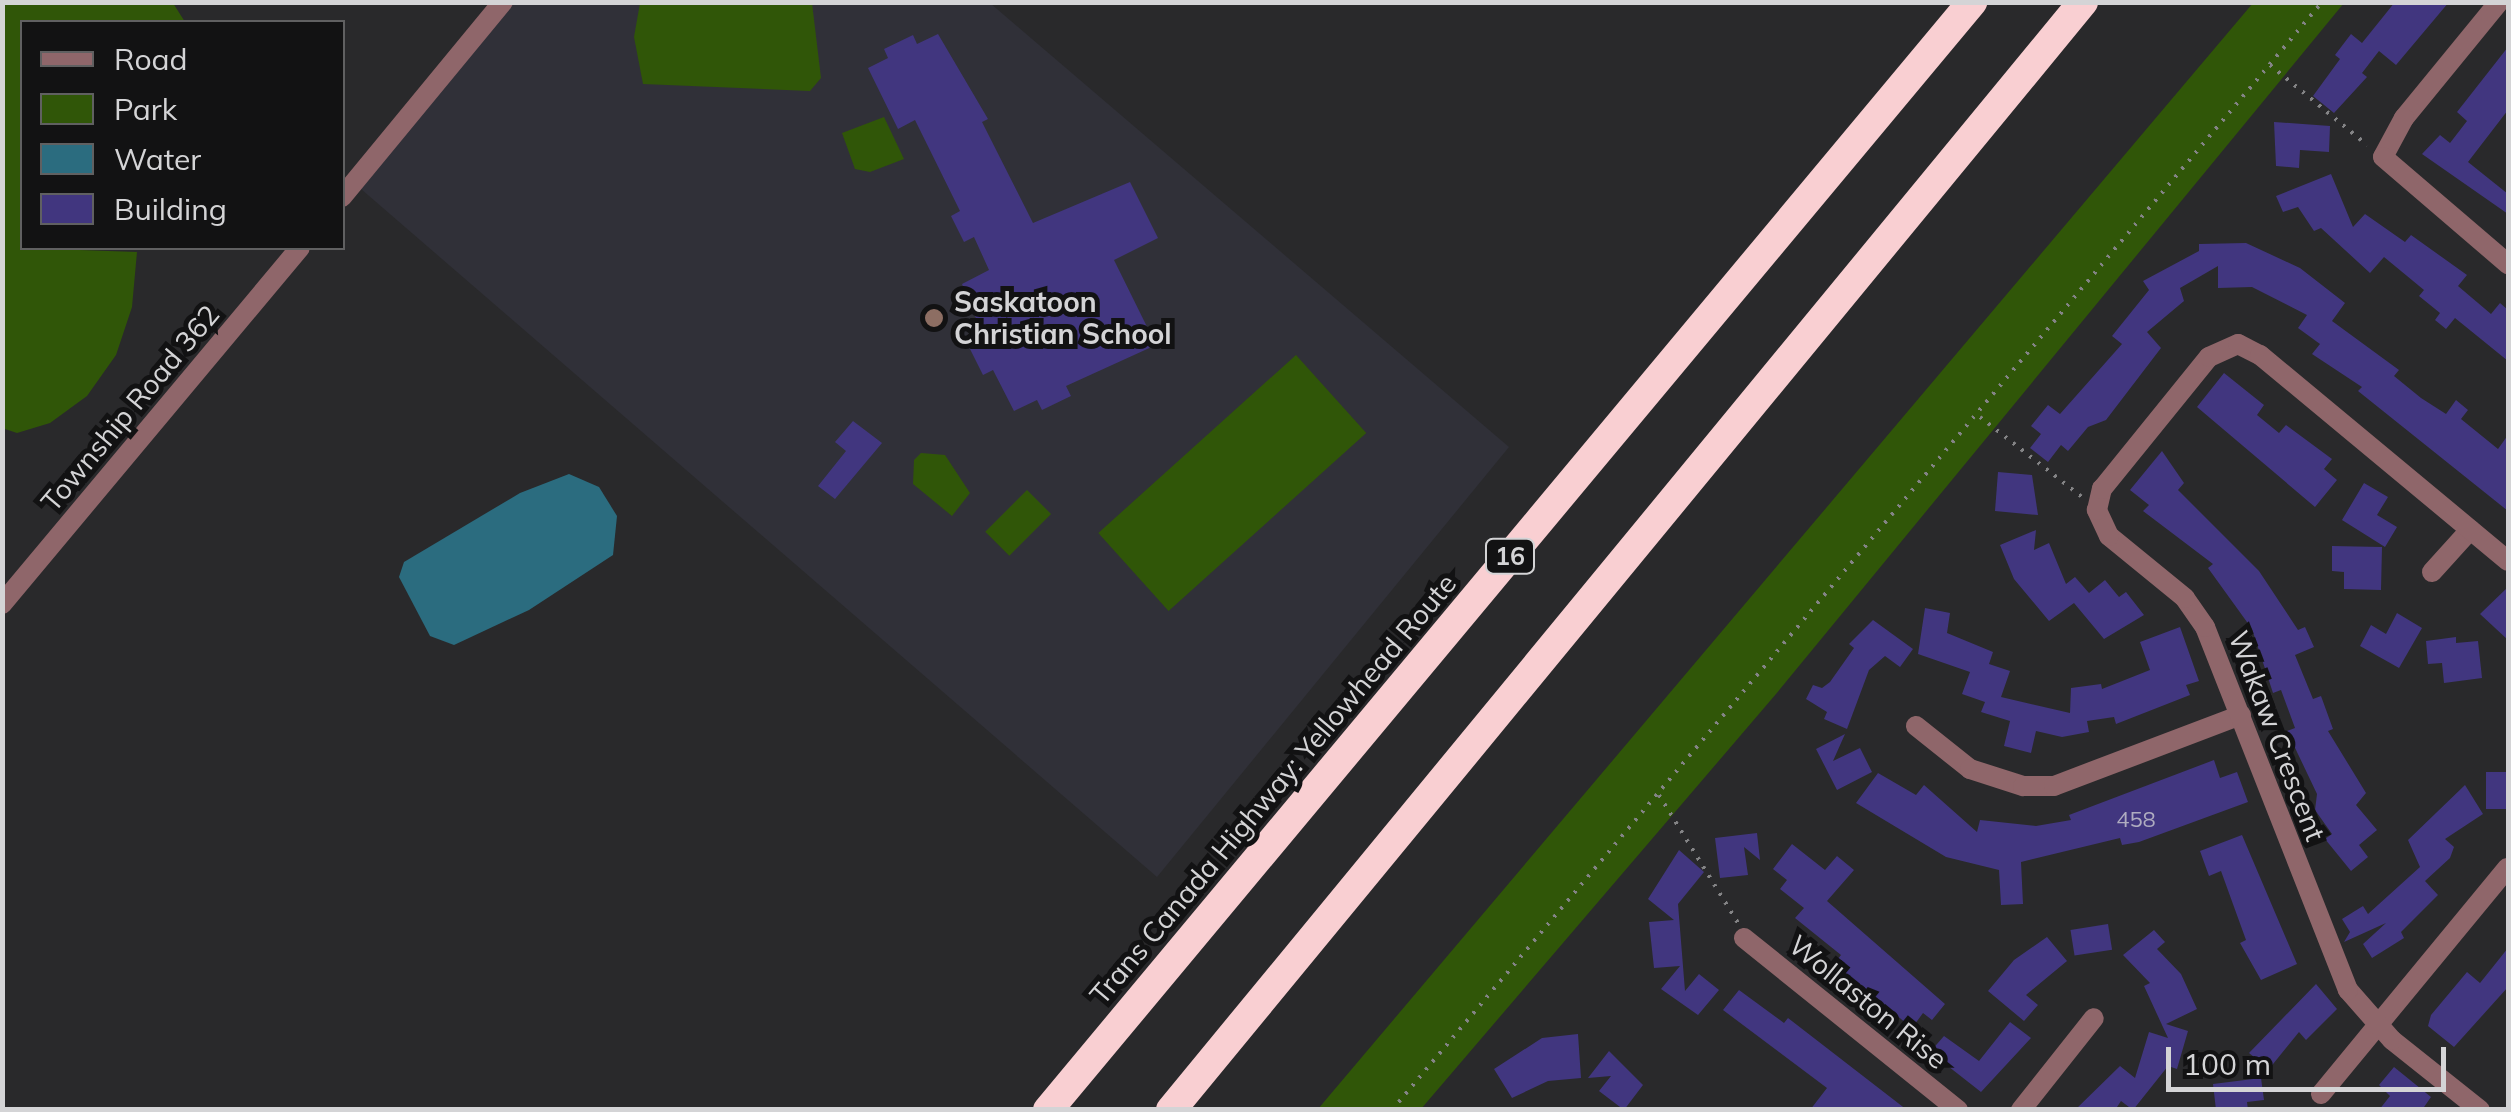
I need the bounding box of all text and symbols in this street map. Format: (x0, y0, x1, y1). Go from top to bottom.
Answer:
legend (20, 20, 345, 250)
text: Road (114, 40, 188, 78)
text: Park (114, 90, 177, 128)
text: Water (114, 140, 201, 178)
text: Building (114, 190, 227, 228)
place label: Saskatoon Christian School (954, 285, 1172, 351)
street label: Township Road 362 (34, 298, 226, 518)
marker: Saskatoon Christian School (923, 307, 945, 329)
road number: 16 (1485, 536, 1535, 576)
street label: Trans Canada Highway: Yellowhead Route (1083, 567, 1463, 1011)
street label: Wakaw Crescent (2222, 626, 2332, 846)
house number: 458 (2116, 807, 2156, 833)
street label: Wollaston Rise (1782, 928, 1954, 1076)
scale bar (2171, 1027, 2451, 1089)
text: 100 m (2183, 1045, 2271, 1083)

